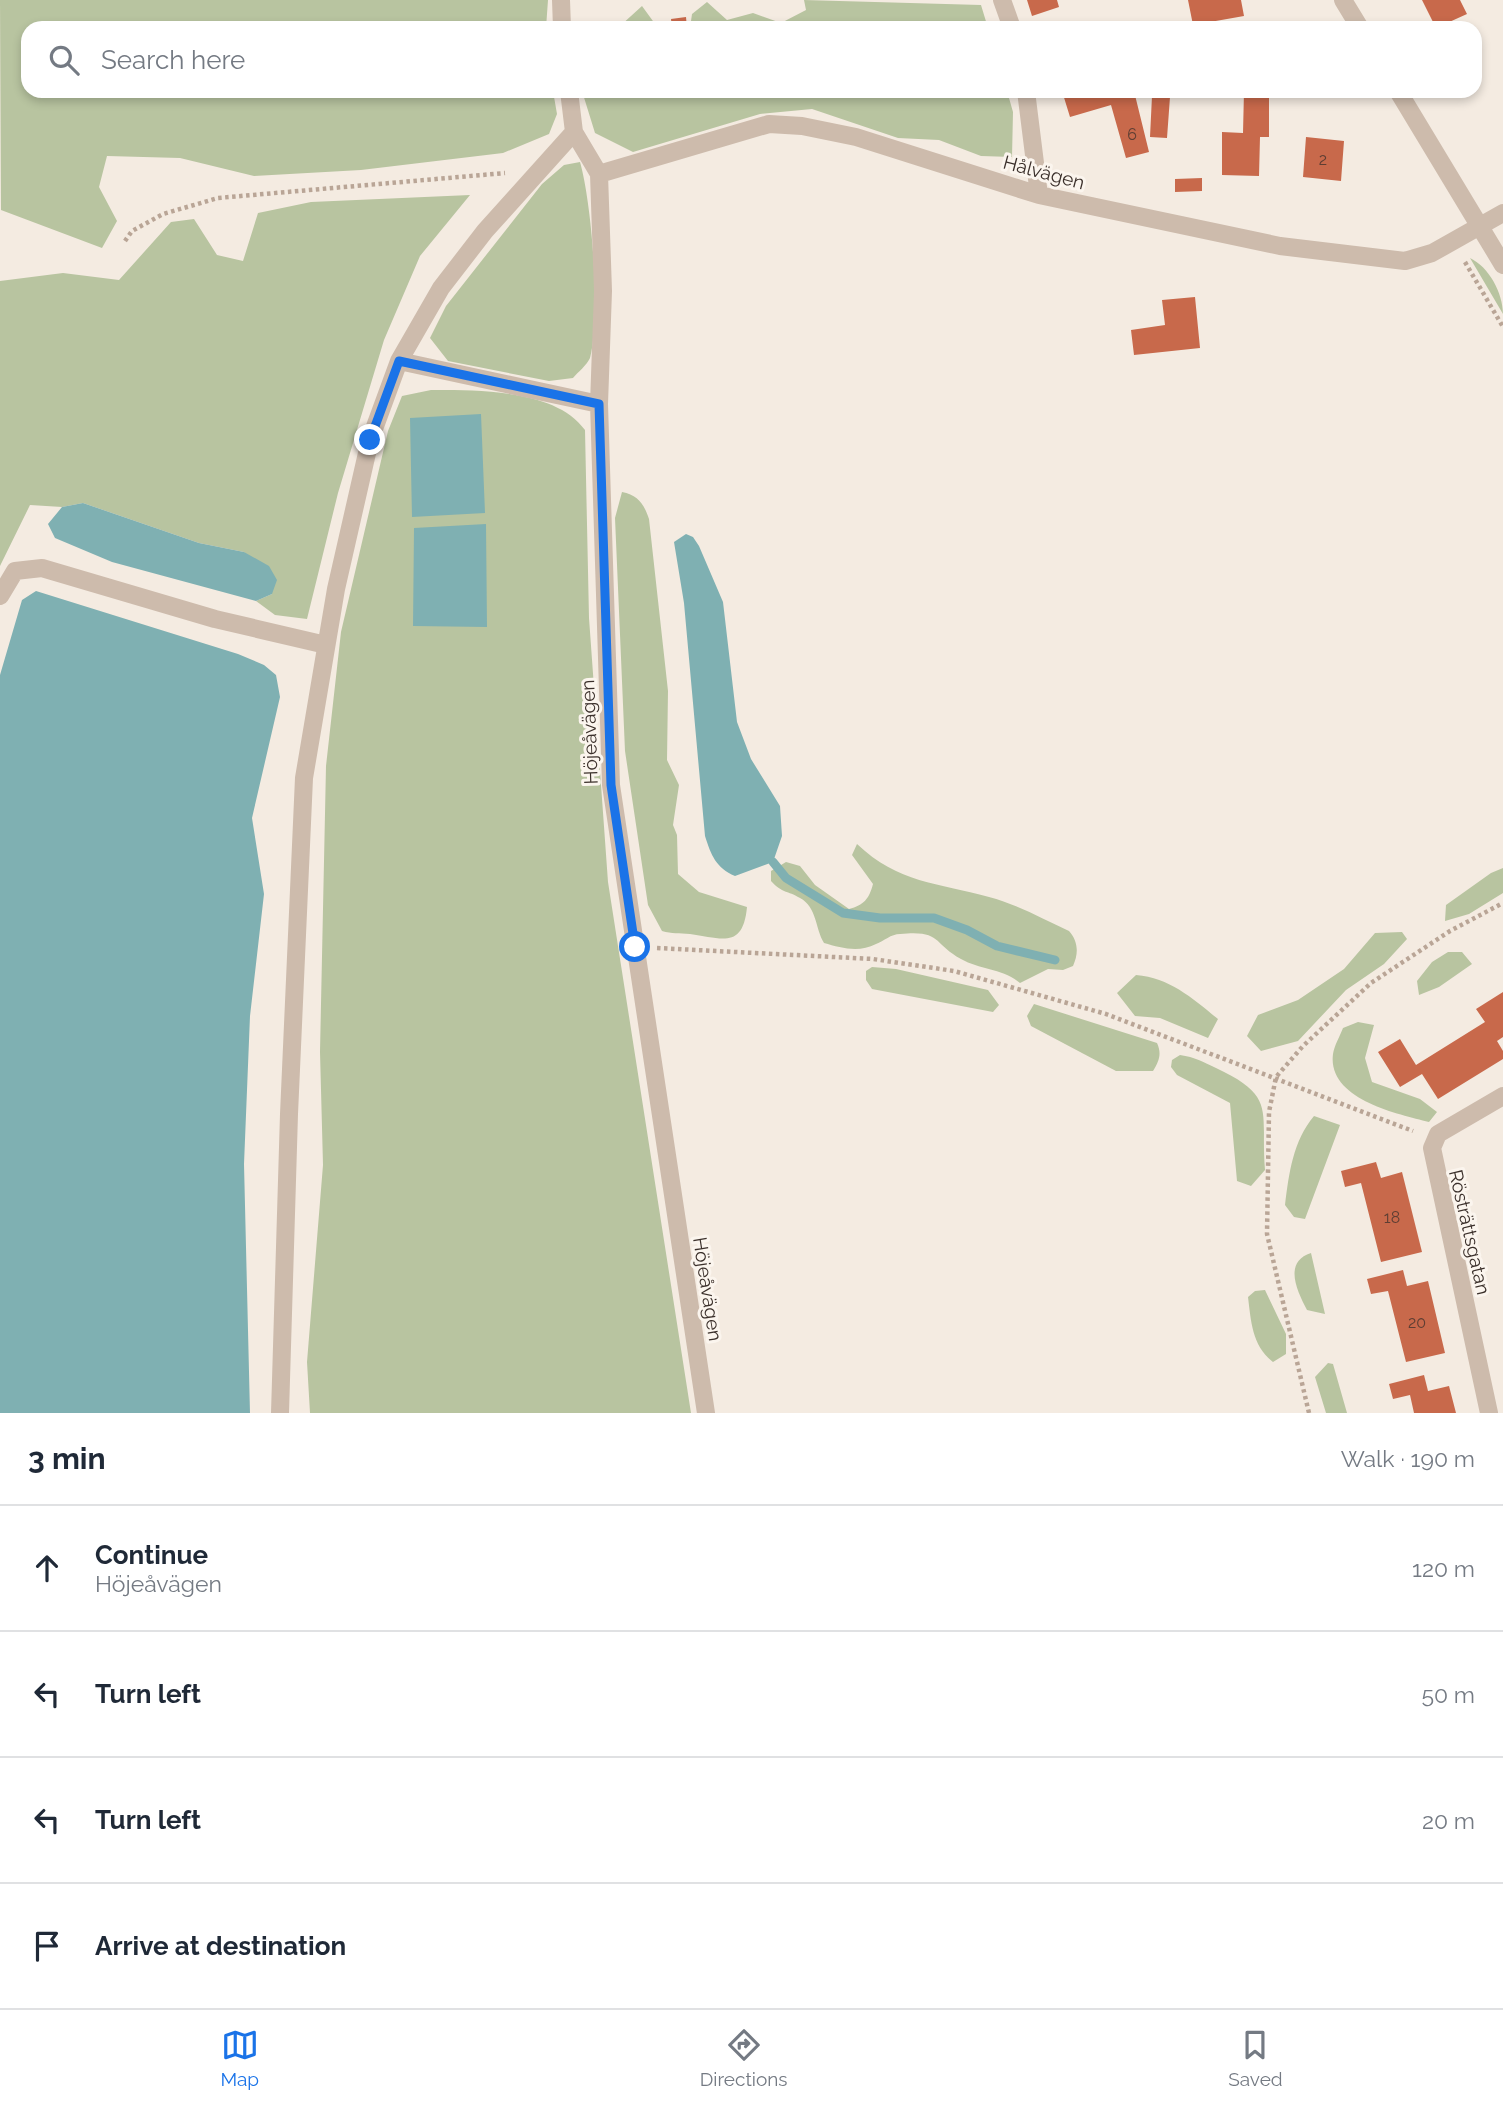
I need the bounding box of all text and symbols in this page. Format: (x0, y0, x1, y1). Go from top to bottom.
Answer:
search box (21, 21, 1482, 98)
icon: search (45, 41, 83, 79)
text: Search here (101, 45, 245, 75)
house number: 6 (1127, 125, 1137, 144)
house number: 2 (1319, 150, 1327, 169)
street label: Hålvägen (1001, 151, 1087, 193)
route end (354, 424, 385, 455)
street label: Höjeåvägen (576, 679, 602, 785)
route start (619, 931, 650, 962)
street label: Rösträttsgatan (1445, 1167, 1495, 1297)
house number: 18 (1384, 1208, 1400, 1227)
street label: Höjeåvägen (689, 1235, 727, 1343)
house number: 20 (1408, 1313, 1426, 1332)
text: 3 min (28, 1441, 106, 1476)
text: Walk · 190 m (1341, 1445, 1475, 1472)
text: Continue (95, 1540, 208, 1570)
icon: ahead (28, 1549, 66, 1587)
text: 120 m (1412, 1555, 1475, 1582)
text: Höjeåvägen (95, 1570, 222, 1597)
icon: left (28, 1675, 66, 1713)
text: Turn left (95, 1679, 201, 1709)
text: 50 m (1421, 1681, 1475, 1708)
icon: left (28, 1801, 66, 1839)
text: Turn left (95, 1805, 201, 1835)
text: 20 m (1422, 1807, 1475, 1834)
icon: arrive (28, 1927, 66, 1965)
text: Arrive at destination (95, 1931, 346, 1961)
tab: Map (220, 2026, 259, 2090)
tab: Directions (700, 2026, 788, 2090)
tab: Saved (1228, 2026, 1283, 2090)

